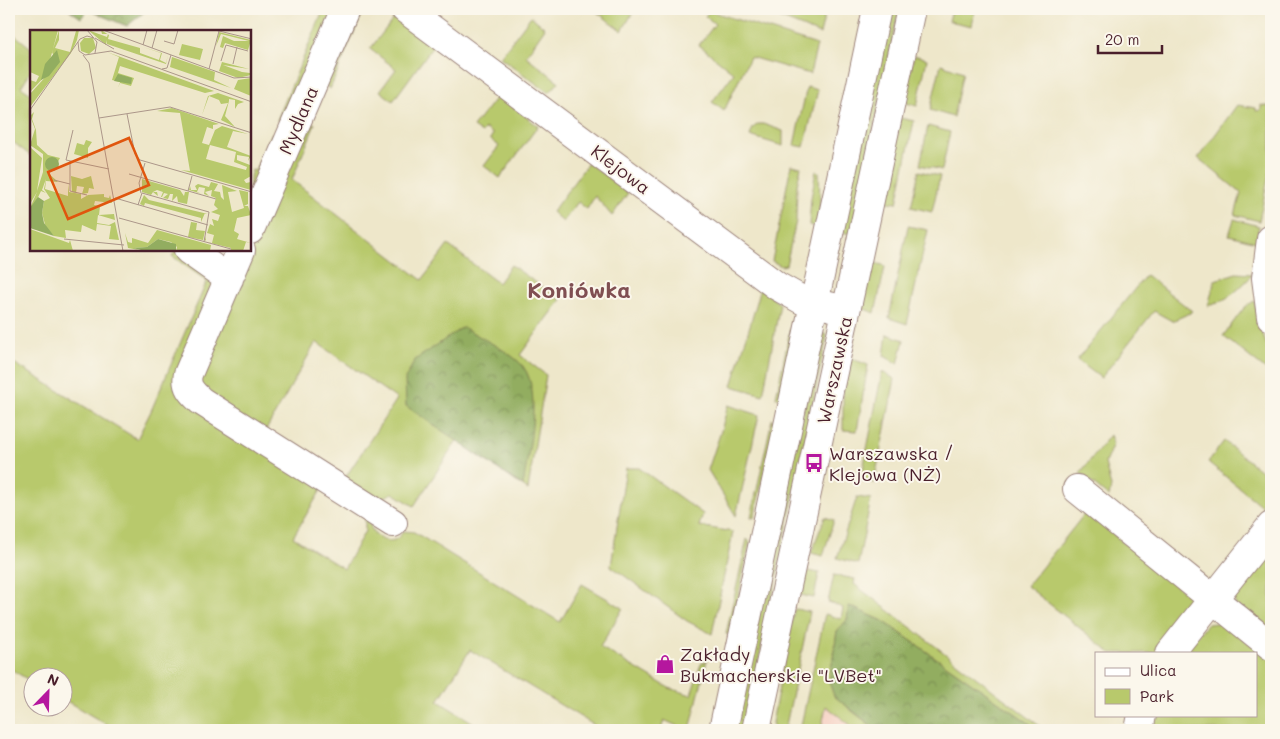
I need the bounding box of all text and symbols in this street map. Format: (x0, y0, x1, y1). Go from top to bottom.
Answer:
scale bar (1098, 22, 1161, 54)
text: 20 m (1105, 29, 1139, 49)
inset map (30, 30, 251, 251)
street label: Mydlana (273, 82, 323, 158)
street label: Klejowa (586, 139, 656, 199)
district label: Koniówka (527, 275, 631, 304)
street label: Warszawska (811, 314, 857, 426)
place label: Warszawska / Klejowa (NŻ) (829, 441, 954, 486)
bus stop icon: Warszawska / Klejowa (NŻ) (803, 452, 825, 474)
place label: Zakłady Bukmacherskie "LVBet" (680, 642, 882, 687)
legend (1095, 652, 1258, 716)
shop icon: Zakłady Bukmacherskie "LVBet" (654, 653, 676, 675)
text: Ulica (1140, 660, 1177, 680)
north arrow (22, 666, 72, 716)
text: N (45, 669, 62, 690)
text: Park (1140, 686, 1174, 706)

